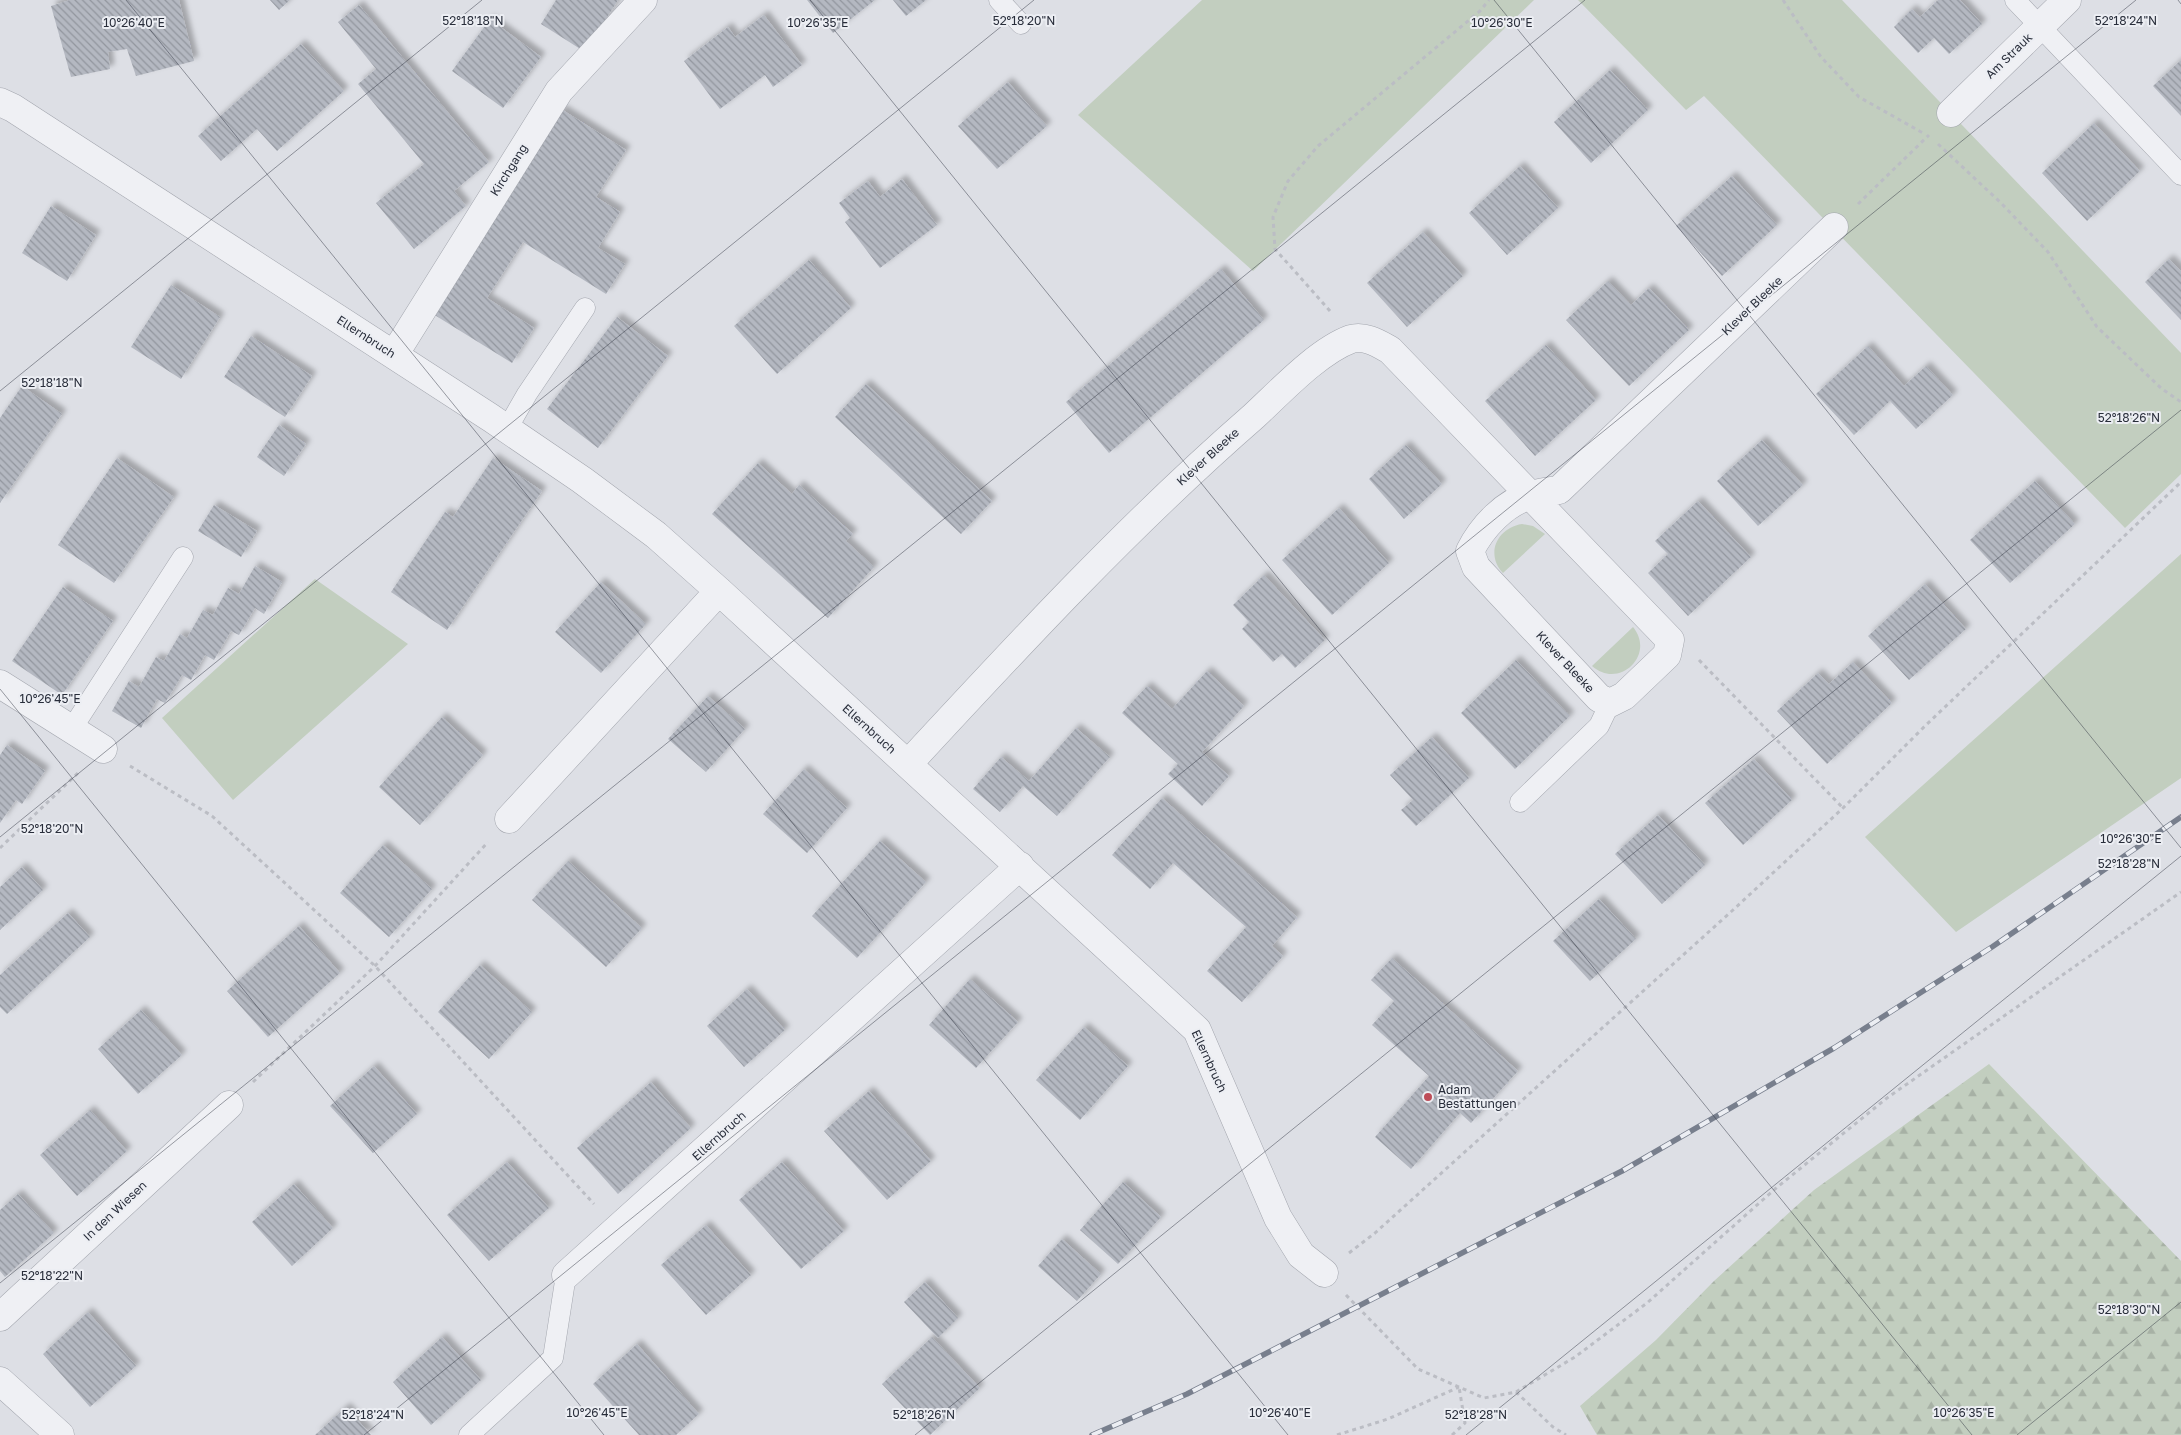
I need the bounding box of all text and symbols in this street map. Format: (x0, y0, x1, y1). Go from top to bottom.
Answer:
text: 52°18'18"N (442, 13, 504, 28)
text: 52°18'20"N (993, 13, 1055, 28)
text: 52°18'24"N (2095, 13, 2157, 28)
text: 10°26'40"E (103, 15, 165, 30)
text: 10°26'35"E (788, 15, 848, 30)
text: 10°26'30"E (1471, 15, 1533, 30)
street label: Am Strauk (1982, 30, 2035, 82)
street label: Kirchgang (487, 141, 531, 199)
street label: Klever Bleeke (1718, 273, 1785, 338)
street label: Ellernbruch (334, 312, 399, 361)
text: 52°18'18"N (21, 375, 83, 390)
text: 52°18'26"N (2098, 410, 2160, 425)
street label: Klever Bleeke (1173, 425, 1242, 489)
street label: Klever Bleeke (1533, 628, 1598, 696)
text: 10°26'45"E (19, 691, 81, 706)
street label: Ellernbruch (839, 701, 899, 757)
text: 52°18'20"N (21, 821, 83, 836)
text: 10°26'30"E (2100, 831, 2162, 846)
text: 52°18'28"N (2098, 856, 2160, 871)
street label: Ellernbruch (1188, 1027, 1230, 1094)
place label: Adam Bestattungen (1438, 1082, 1517, 1111)
marker: Adam Bestattungen (1422, 1091, 1434, 1103)
street label: Ellernbruch (689, 1108, 749, 1164)
street label: In den Wiesen (80, 1177, 149, 1244)
text: 52°18'22"N (21, 1268, 83, 1283)
text: 52°18'30"N (2098, 1302, 2160, 1317)
text: 10°26'45"E (566, 1405, 628, 1420)
text: 10°26'40"E (1249, 1405, 1311, 1420)
text: 10°26'35"E (1934, 1405, 1994, 1420)
text: 52°18'24"N (342, 1407, 404, 1422)
text: 52°18'26"N (893, 1407, 955, 1422)
text: 52°18'28"N (1445, 1407, 1507, 1422)

